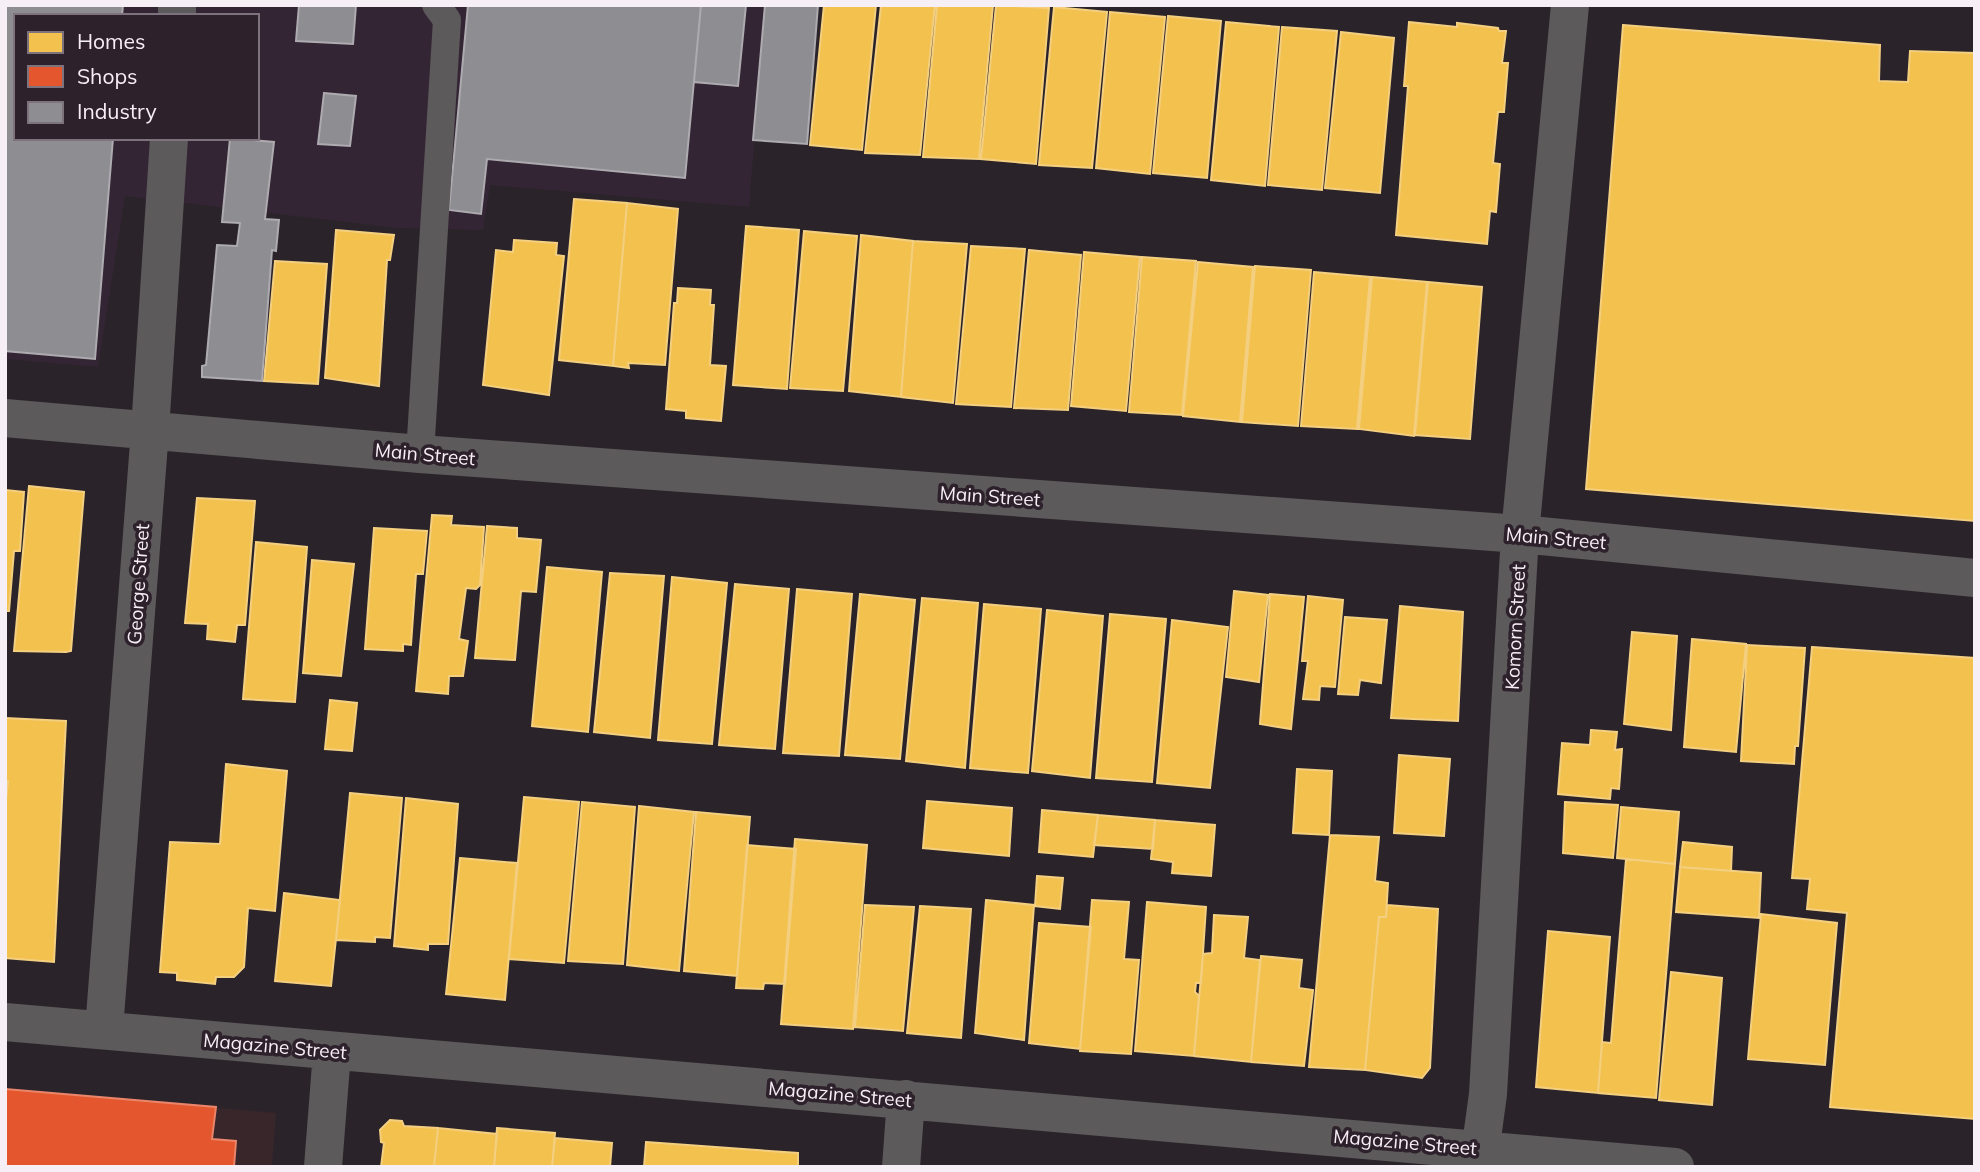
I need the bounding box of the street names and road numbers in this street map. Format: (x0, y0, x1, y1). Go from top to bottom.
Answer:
street label: Main Street (374, 438, 477, 470)
street label: Main Street (939, 481, 1041, 512)
street label: George Street (122, 522, 154, 645)
street label: Main Street (1505, 522, 1608, 554)
street label: Komorn Street (1500, 563, 1530, 690)
street label: Magazine Street (202, 1028, 348, 1064)
street label: Magazine Street (767, 1076, 913, 1112)
street label: Magazine Street (1332, 1124, 1478, 1160)

